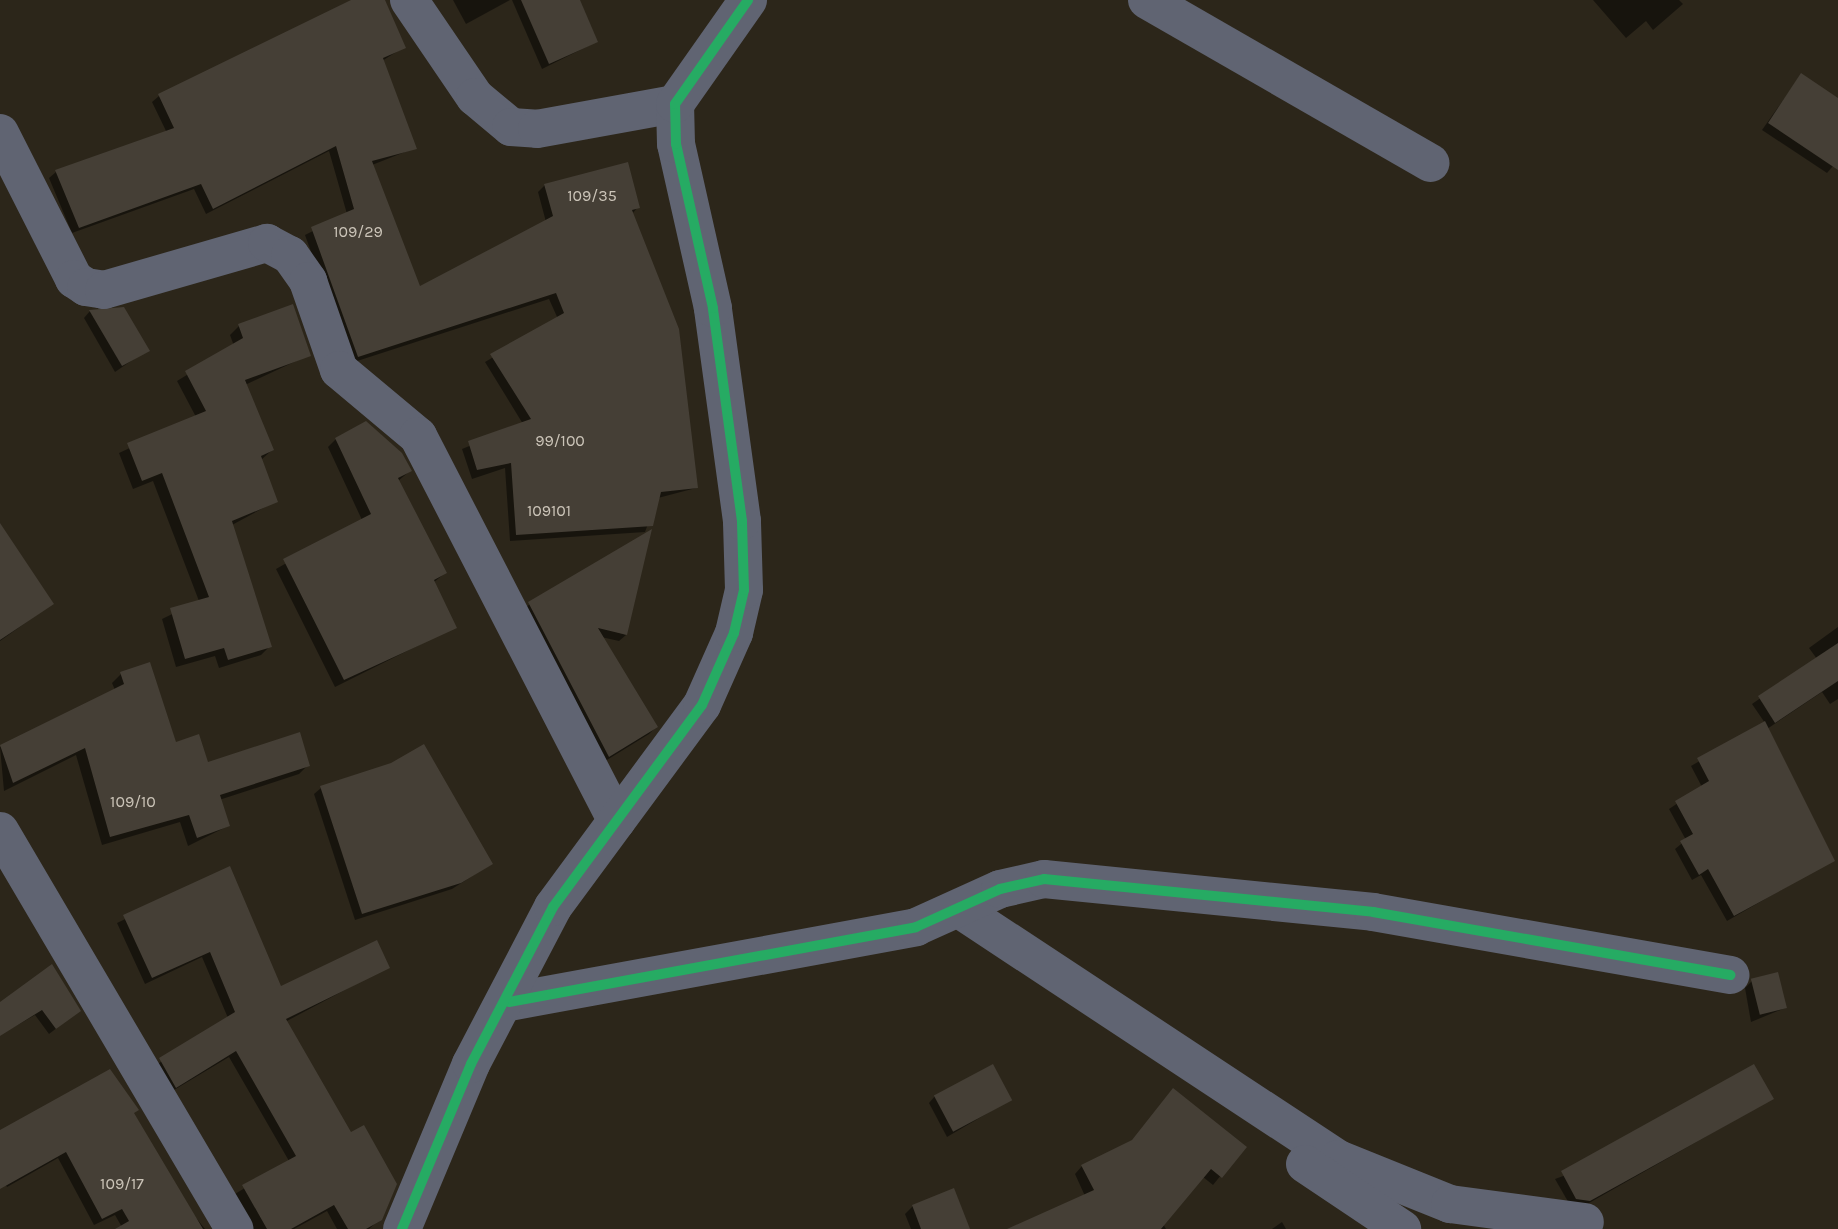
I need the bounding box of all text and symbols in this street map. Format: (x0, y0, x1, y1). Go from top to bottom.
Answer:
house number: 109/35 (567, 186, 617, 206)
house number: 109/29 (333, 222, 383, 242)
house number: 99/100 (535, 431, 585, 451)
house number: 109101 (527, 501, 571, 521)
house number: 109/10 (110, 792, 156, 812)
house number: 109/17 (100, 1174, 144, 1194)

